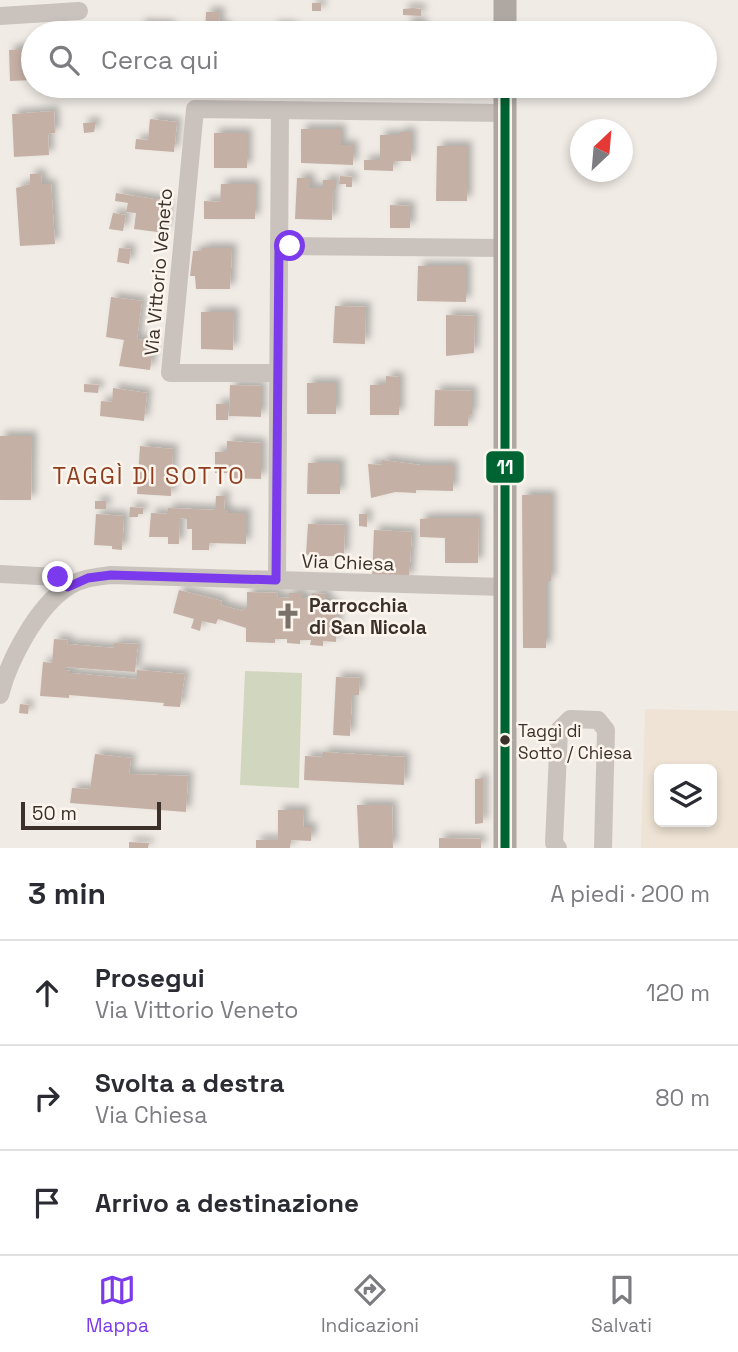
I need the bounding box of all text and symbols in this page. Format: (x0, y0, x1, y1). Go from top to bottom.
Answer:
search box (21, 21, 717, 98)
icon: search (45, 41, 83, 79)
text: Cerca qui (101, 43, 219, 77)
north arrow (570, 119, 633, 182)
street label: Via Vittorio Veneto (139, 187, 178, 357)
route start (274, 230, 305, 261)
line badge: 11 (485, 450, 525, 484)
text: 11 (496, 455, 514, 480)
district label: TAGGÌ DI SOTTO (52, 461, 246, 491)
street label: Via Chiesa (301, 548, 395, 577)
route end (42, 561, 73, 592)
place label: Parrocchia di San Nicola (309, 593, 427, 640)
church icon: Parrocchia di San Nicola (273, 601, 303, 631)
place label: Taggì di Sotto / Chiesa (518, 720, 632, 764)
marker: Taggì di Sotto / Chiesa (498, 733, 512, 747)
map controls (654, 764, 717, 827)
button: layers (654, 764, 717, 827)
scale bar (21, 799, 161, 831)
text: 50 m (32, 801, 77, 826)
text: 3 min (28, 874, 106, 913)
text: A piedi · 200 m (550, 879, 710, 909)
text: Prosegui (95, 961, 205, 995)
icon: ahead (28, 974, 66, 1012)
text: 120 m (646, 978, 710, 1008)
text: Via Vittorio Veneto (95, 995, 299, 1025)
text: Svolta a destra (95, 1066, 284, 1100)
icon: right (28, 1079, 66, 1117)
text: 80 m (655, 1083, 710, 1113)
text: Via Chiesa (95, 1100, 207, 1130)
icon: arrive (28, 1184, 66, 1222)
text: Arrivo a destinazione (95, 1186, 359, 1220)
tab: Mappa (86, 1271, 149, 1338)
tab: Indicazioni (321, 1271, 419, 1338)
tab: Salvati (591, 1271, 652, 1338)

